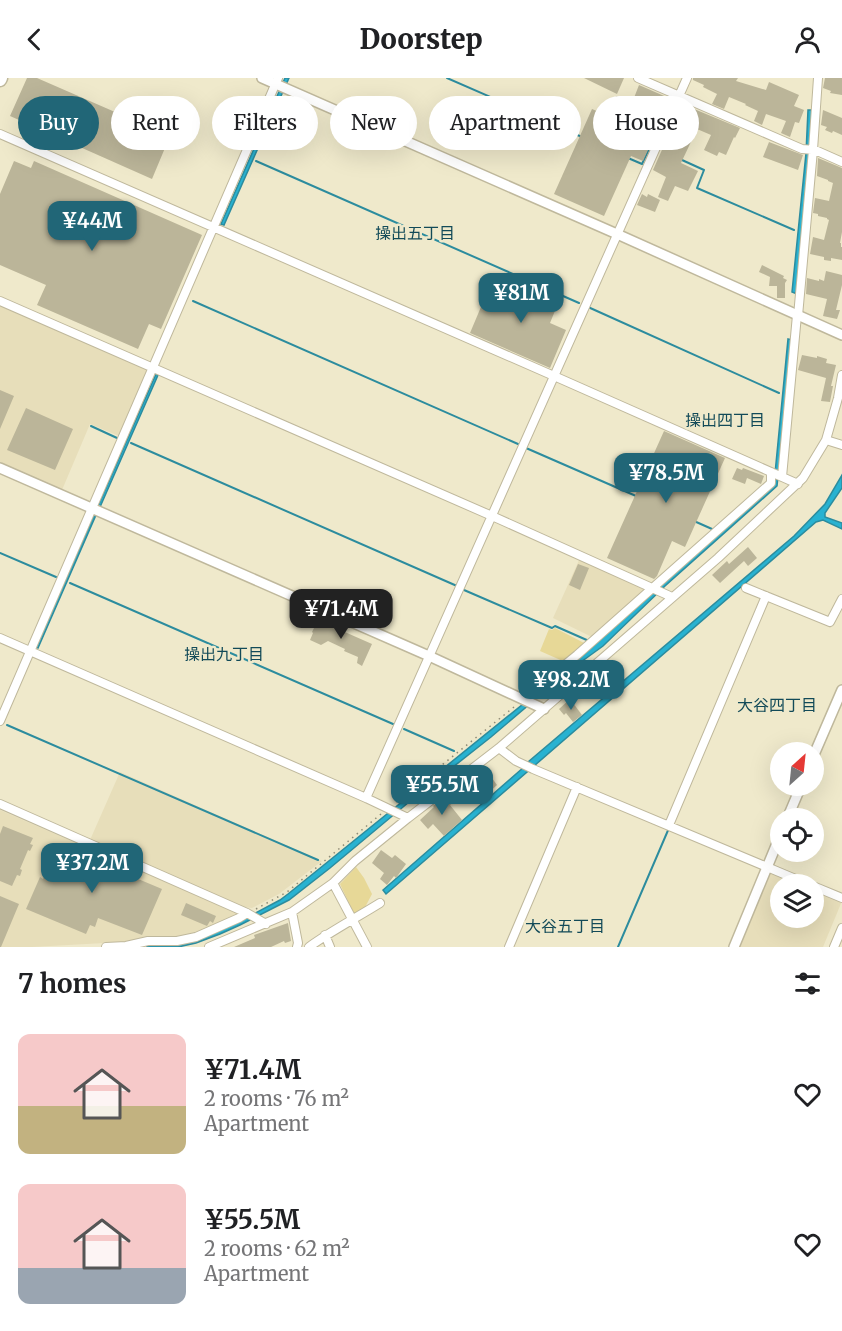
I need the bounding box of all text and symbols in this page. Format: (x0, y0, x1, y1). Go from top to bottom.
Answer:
text: Doorstep (359, 22, 483, 56)
icon: back (18, 23, 51, 56)
icon: person (791, 23, 824, 56)
chip: Buy (18, 96, 99, 150)
chip: Rent (111, 96, 200, 150)
chip: Filters (212, 96, 318, 150)
chip: New (330, 96, 417, 150)
chip: Apartment (429, 96, 581, 150)
chip: House (593, 96, 699, 150)
pin: ¥44M (56, 201, 128, 252)
text: ¥44M (62, 208, 122, 233)
district label: 操出五丁目 (375, 223, 455, 243)
pin: ¥81M (485, 273, 557, 324)
text: ¥81M (493, 280, 549, 305)
district label: 操出四丁目 (685, 410, 765, 430)
pin: ¥78.5M (617, 453, 715, 504)
text: ¥78.5M (628, 460, 704, 485)
pin: ¥71.4M (292, 589, 390, 640)
text: ¥71.4M (304, 596, 378, 621)
district label: 操出九丁目 (184, 644, 264, 664)
pin: ¥98.2M (522, 660, 620, 711)
text: ¥98.2M (532, 667, 610, 692)
district label: 大谷四丁目 (737, 695, 817, 715)
north arrow (770, 742, 824, 796)
map controls (770, 742, 824, 928)
pin: ¥55.5M (393, 765, 491, 816)
text: ¥55.5M (405, 772, 479, 797)
button: locate (770, 808, 824, 862)
pin: ¥37.2M (43, 843, 141, 894)
text: ¥37.2M (55, 850, 129, 875)
button: layers (770, 874, 824, 928)
district label: 大谷五丁目 (525, 916, 605, 936)
text: 7 homes (18, 967, 126, 1000)
icon: filters (791, 967, 824, 1000)
text: ¥71.4M (204, 1053, 301, 1086)
icon: home (66, 1058, 138, 1130)
icon: heart (791, 1078, 824, 1111)
text: 2 rooms · 76 m² (204, 1086, 349, 1111)
text: Apartment (204, 1111, 309, 1136)
text: ¥55.5M (204, 1203, 300, 1236)
icon: home (66, 1208, 138, 1280)
icon: heart (791, 1228, 824, 1261)
text: 2 rooms · 62 m² (204, 1236, 350, 1261)
text: Apartment (204, 1261, 309, 1286)

